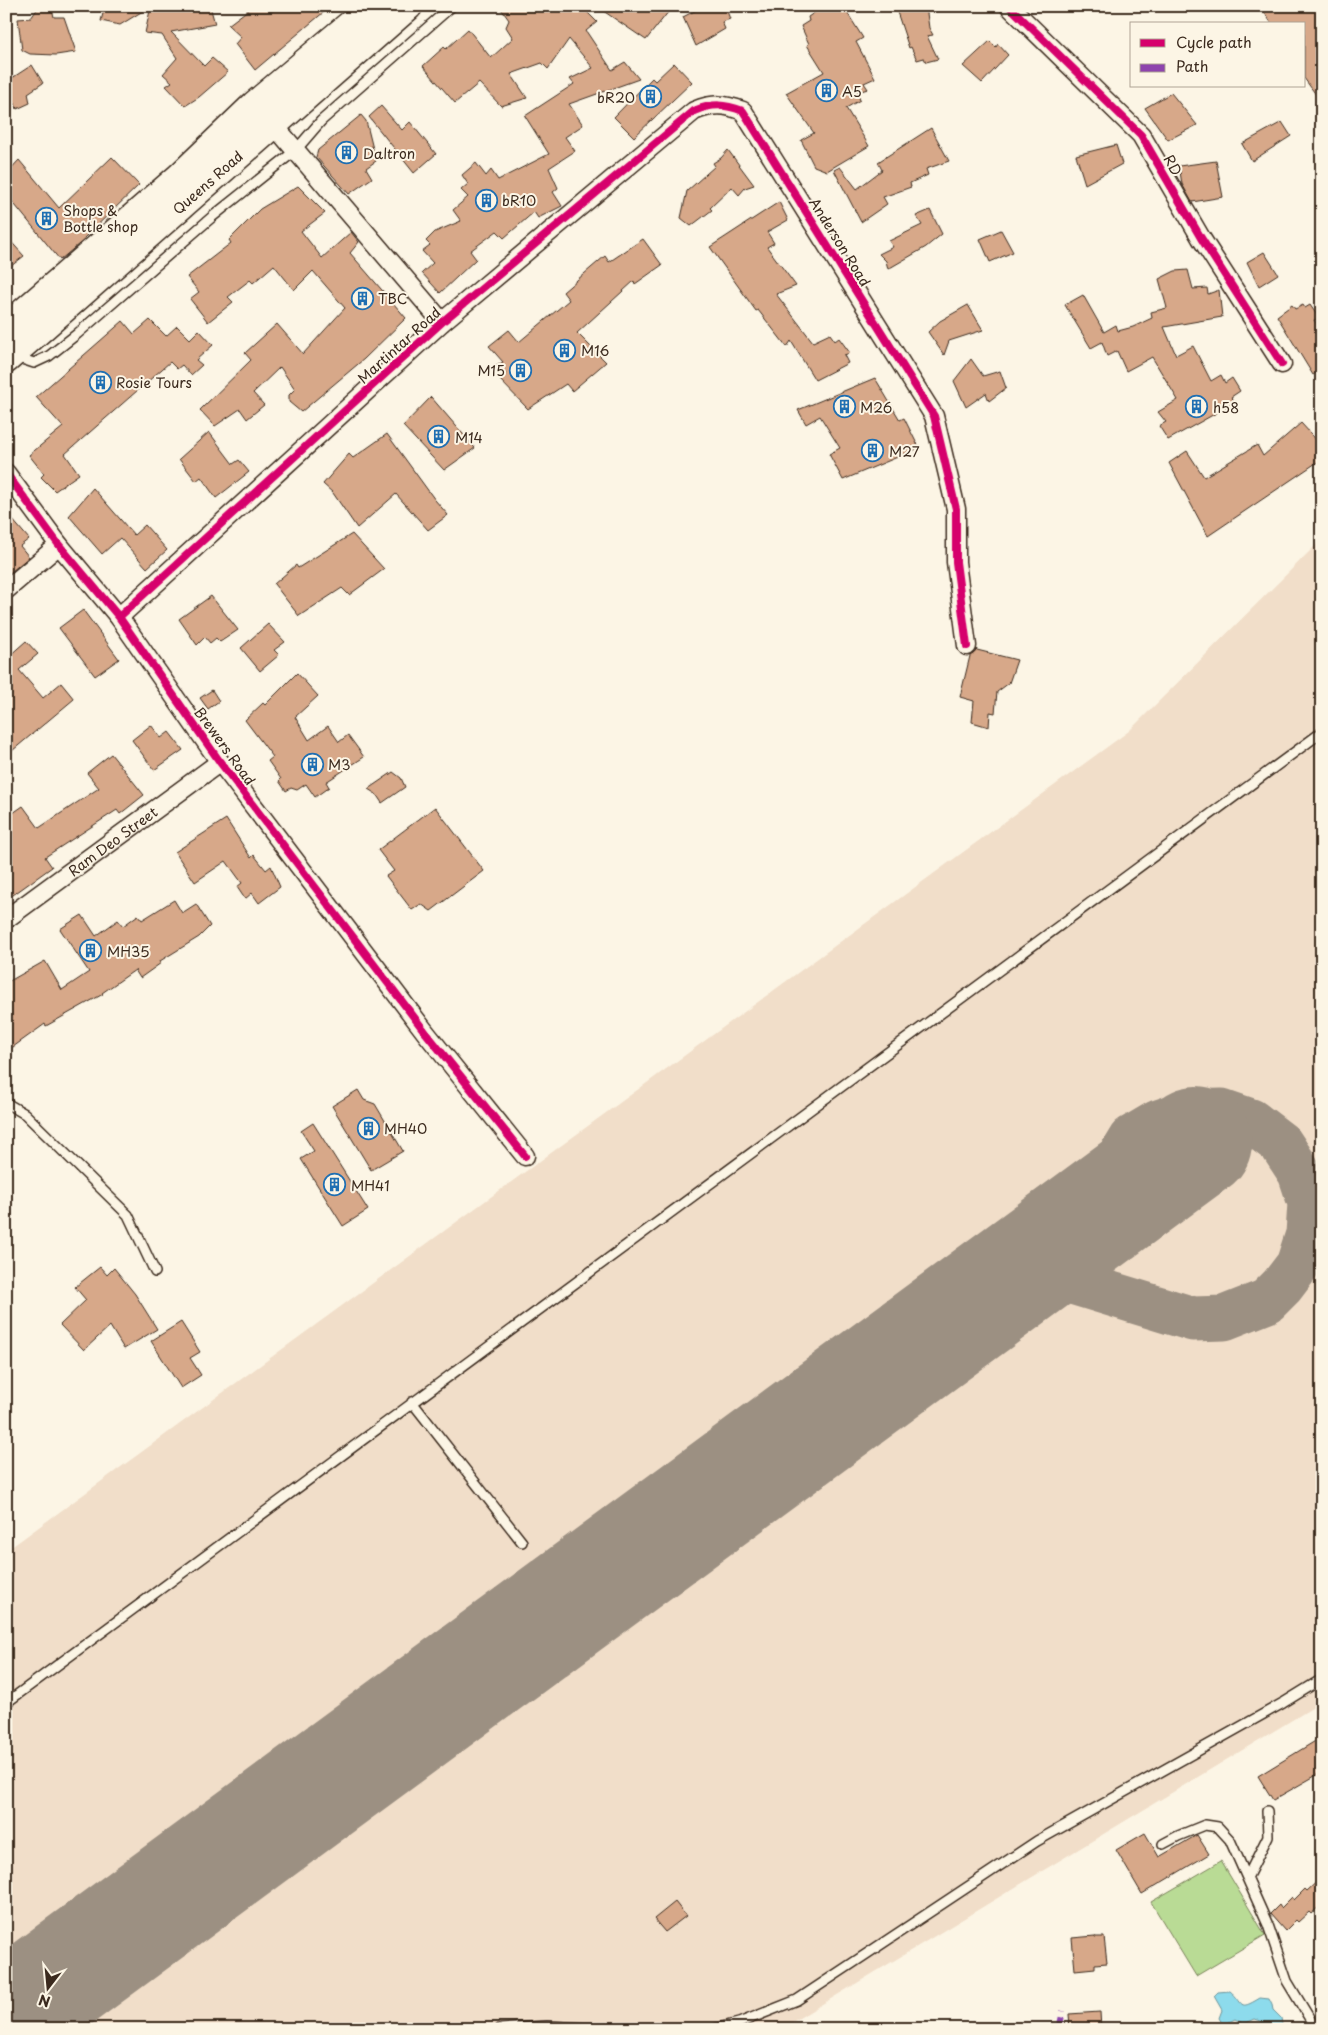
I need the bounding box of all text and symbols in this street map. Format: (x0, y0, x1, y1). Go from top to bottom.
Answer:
legend (1130, 22, 1306, 88)
text: Cycle path (1176, 30, 1252, 53)
text: Path (1176, 54, 1208, 77)
building icon: A5 (814, 79, 838, 103)
place label: A5 (842, 81, 862, 102)
building icon: bR20 (639, 85, 663, 109)
place label: bR20 (597, 87, 635, 108)
building icon: Daltron (335, 141, 359, 165)
place label: Daltron (363, 143, 415, 164)
street label: Queens Road (168, 145, 247, 219)
street label: RD (1159, 151, 1187, 179)
building icon: bR10 (474, 188, 498, 212)
place label: bR10 (502, 190, 536, 211)
street label: Anderson Road (804, 193, 876, 291)
place label: Shops & Bottle shop (63, 200, 138, 237)
building icon: Shops & Bottle shop (35, 206, 59, 230)
building icon: TBC (350, 286, 374, 310)
place label: TBC (378, 288, 407, 309)
street label: Martintar Road (353, 302, 445, 388)
building icon: M16 (553, 338, 577, 362)
place label: M16 (581, 340, 610, 361)
building icon: M15 (509, 358, 533, 382)
place label: M15 (477, 360, 505, 381)
building icon: Rosie Tours (88, 370, 112, 394)
place label: Rosie Tours (116, 372, 192, 393)
building icon: M26 (832, 395, 856, 419)
building icon: h58 (1185, 395, 1209, 419)
place label: M26 (860, 397, 892, 418)
place label: h58 (1213, 397, 1239, 418)
building icon: M14 (427, 425, 451, 449)
place label: M14 (455, 427, 483, 448)
building icon: M27 (861, 439, 885, 463)
place label: M27 (889, 441, 920, 462)
street label: Brewers Road (189, 703, 261, 789)
building icon: M3 (300, 752, 324, 776)
place label: M3 (328, 754, 350, 775)
street label: Ram Deo Street (63, 801, 162, 881)
building icon: MH35 (79, 939, 103, 963)
place label: MH35 (107, 941, 150, 962)
building icon: MH40 (356, 1116, 380, 1140)
place label: MH40 (384, 1118, 427, 1139)
building icon: MH41 (323, 1173, 347, 1197)
place label: MH41 (351, 1175, 390, 1196)
north arrow (22, 1962, 72, 2012)
text: N (36, 1989, 53, 2013)

